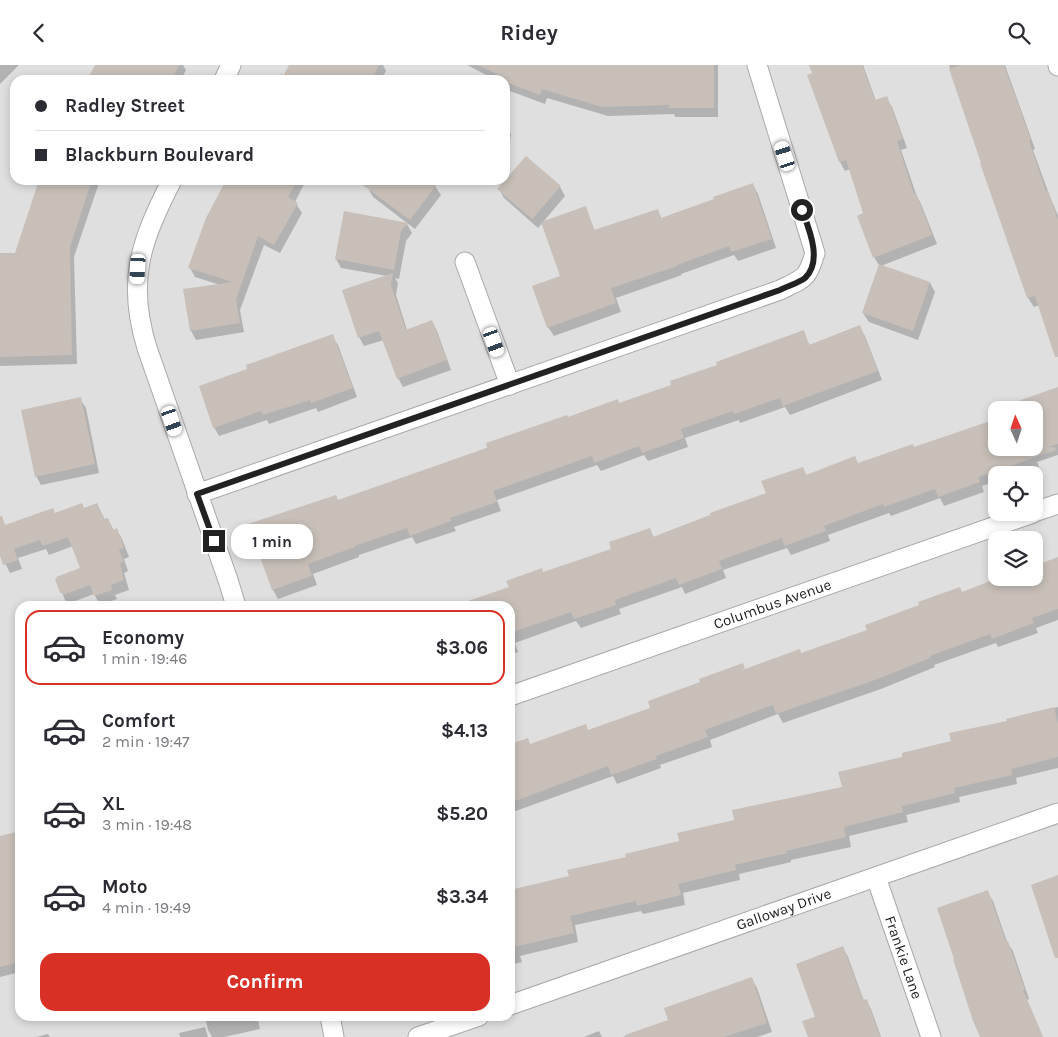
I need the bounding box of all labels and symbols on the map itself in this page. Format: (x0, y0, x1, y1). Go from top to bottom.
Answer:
car (773, 139, 796, 173)
route start (791, 199, 813, 221)
car (129, 254, 146, 284)
car (481, 325, 506, 359)
north arrow (988, 401, 1042, 456)
car (160, 404, 183, 438)
callout: 1 min (232, 523, 314, 559)
route end (203, 530, 225, 552)
street label: Columbus Avenue (711, 575, 834, 633)
street label: Galloway Drive (734, 884, 834, 934)
street label: Frankie Lane (881, 913, 926, 1001)

